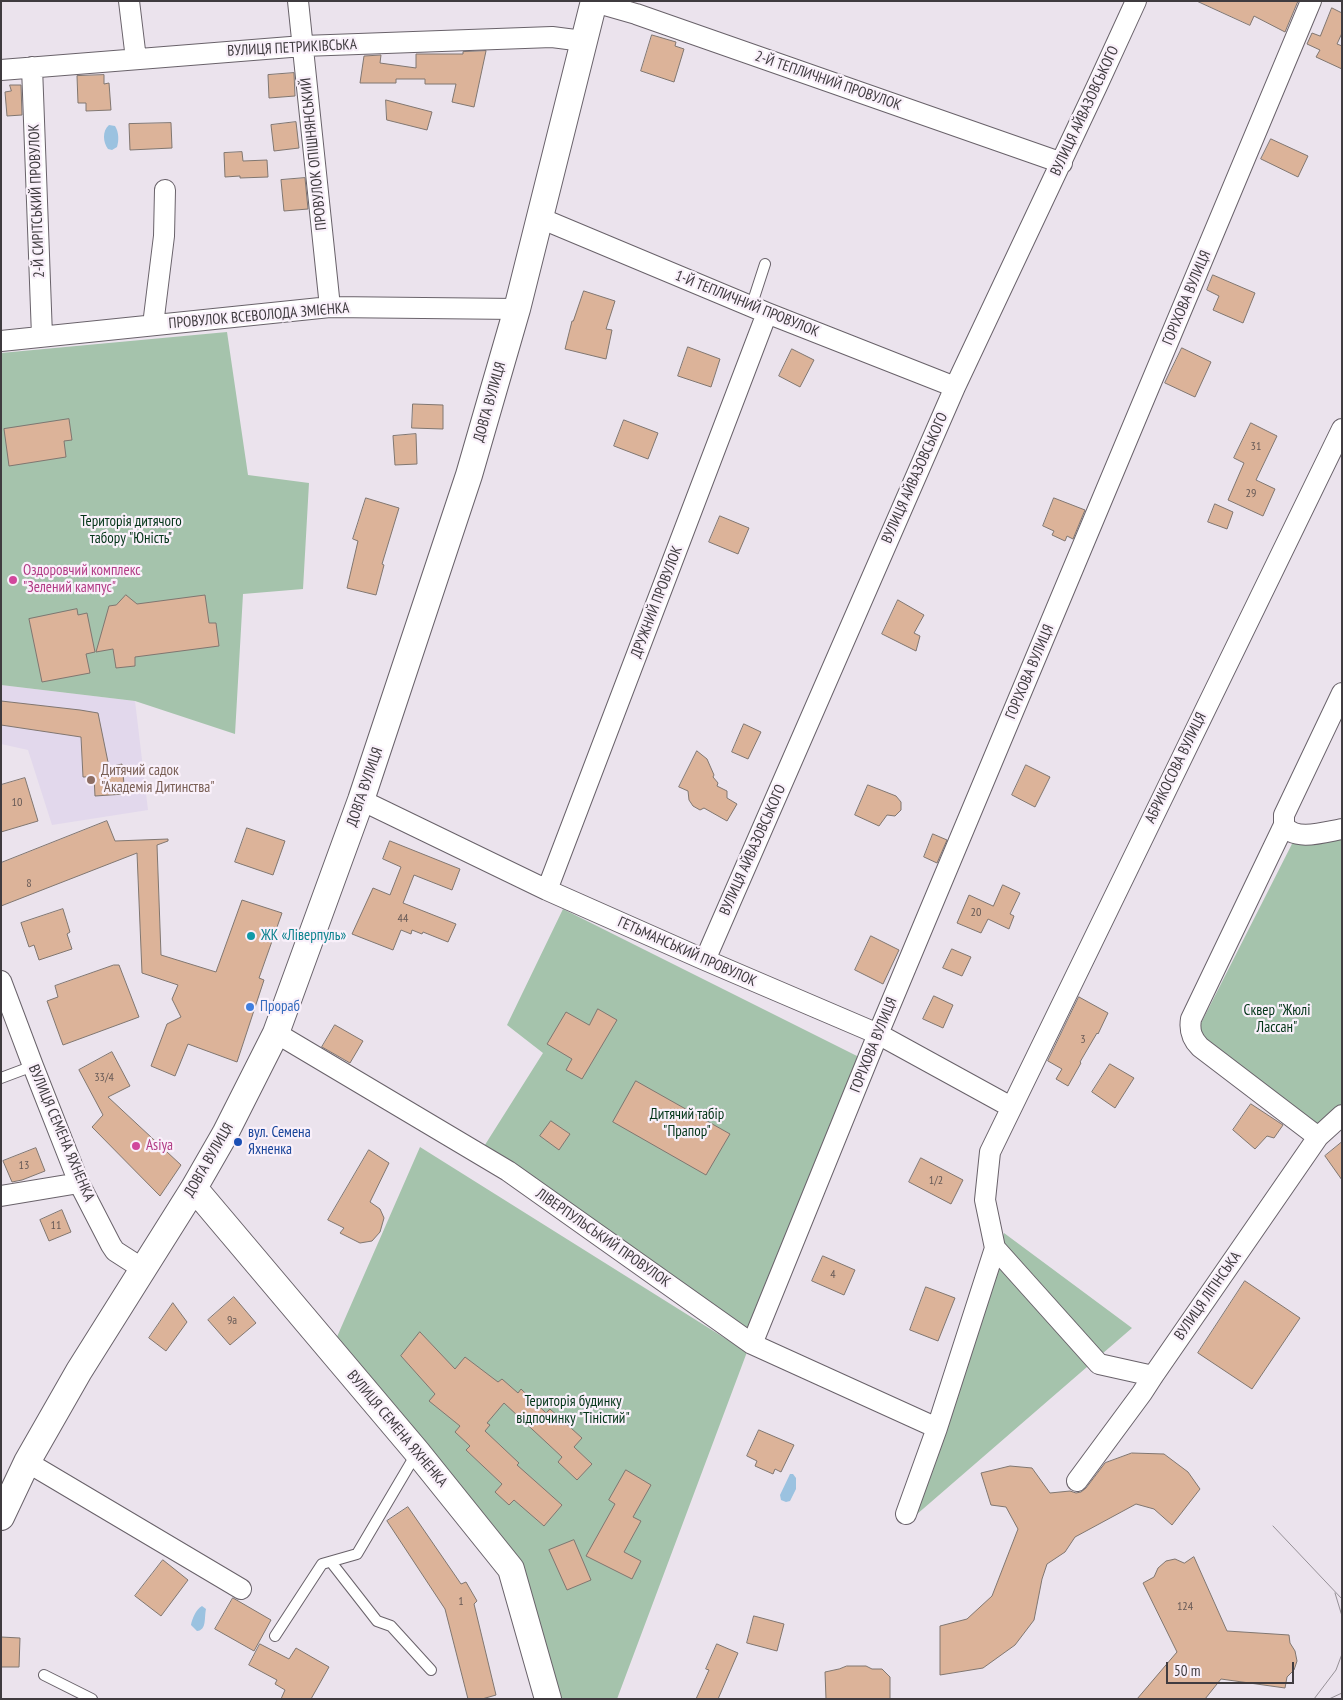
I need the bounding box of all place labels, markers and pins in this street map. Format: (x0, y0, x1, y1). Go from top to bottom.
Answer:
place label: Оздоровчий комплекс "Зелений кампус" (23, 562, 141, 597)
marker: Оздоровчий комплекс "Зелений кампус" (7, 574, 19, 586)
place label: Дитячий садок "Академія Дитинства" (101, 762, 214, 797)
marker: Дитячий садок "Академія Дитинства" (85, 774, 97, 786)
place label: ЖК «Ліверпуль» (261, 927, 346, 945)
marker: ЖК «Ліверпуль» (245, 930, 257, 942)
place label: Прораб (260, 998, 300, 1016)
marker: Прораб (244, 1001, 256, 1013)
place label: вул. Семена Яхненка (248, 1124, 311, 1159)
marker: вул. Семена Яхненка (232, 1136, 244, 1148)
place label: Asiya (146, 1137, 173, 1155)
marker: Asiya (130, 1140, 142, 1152)

